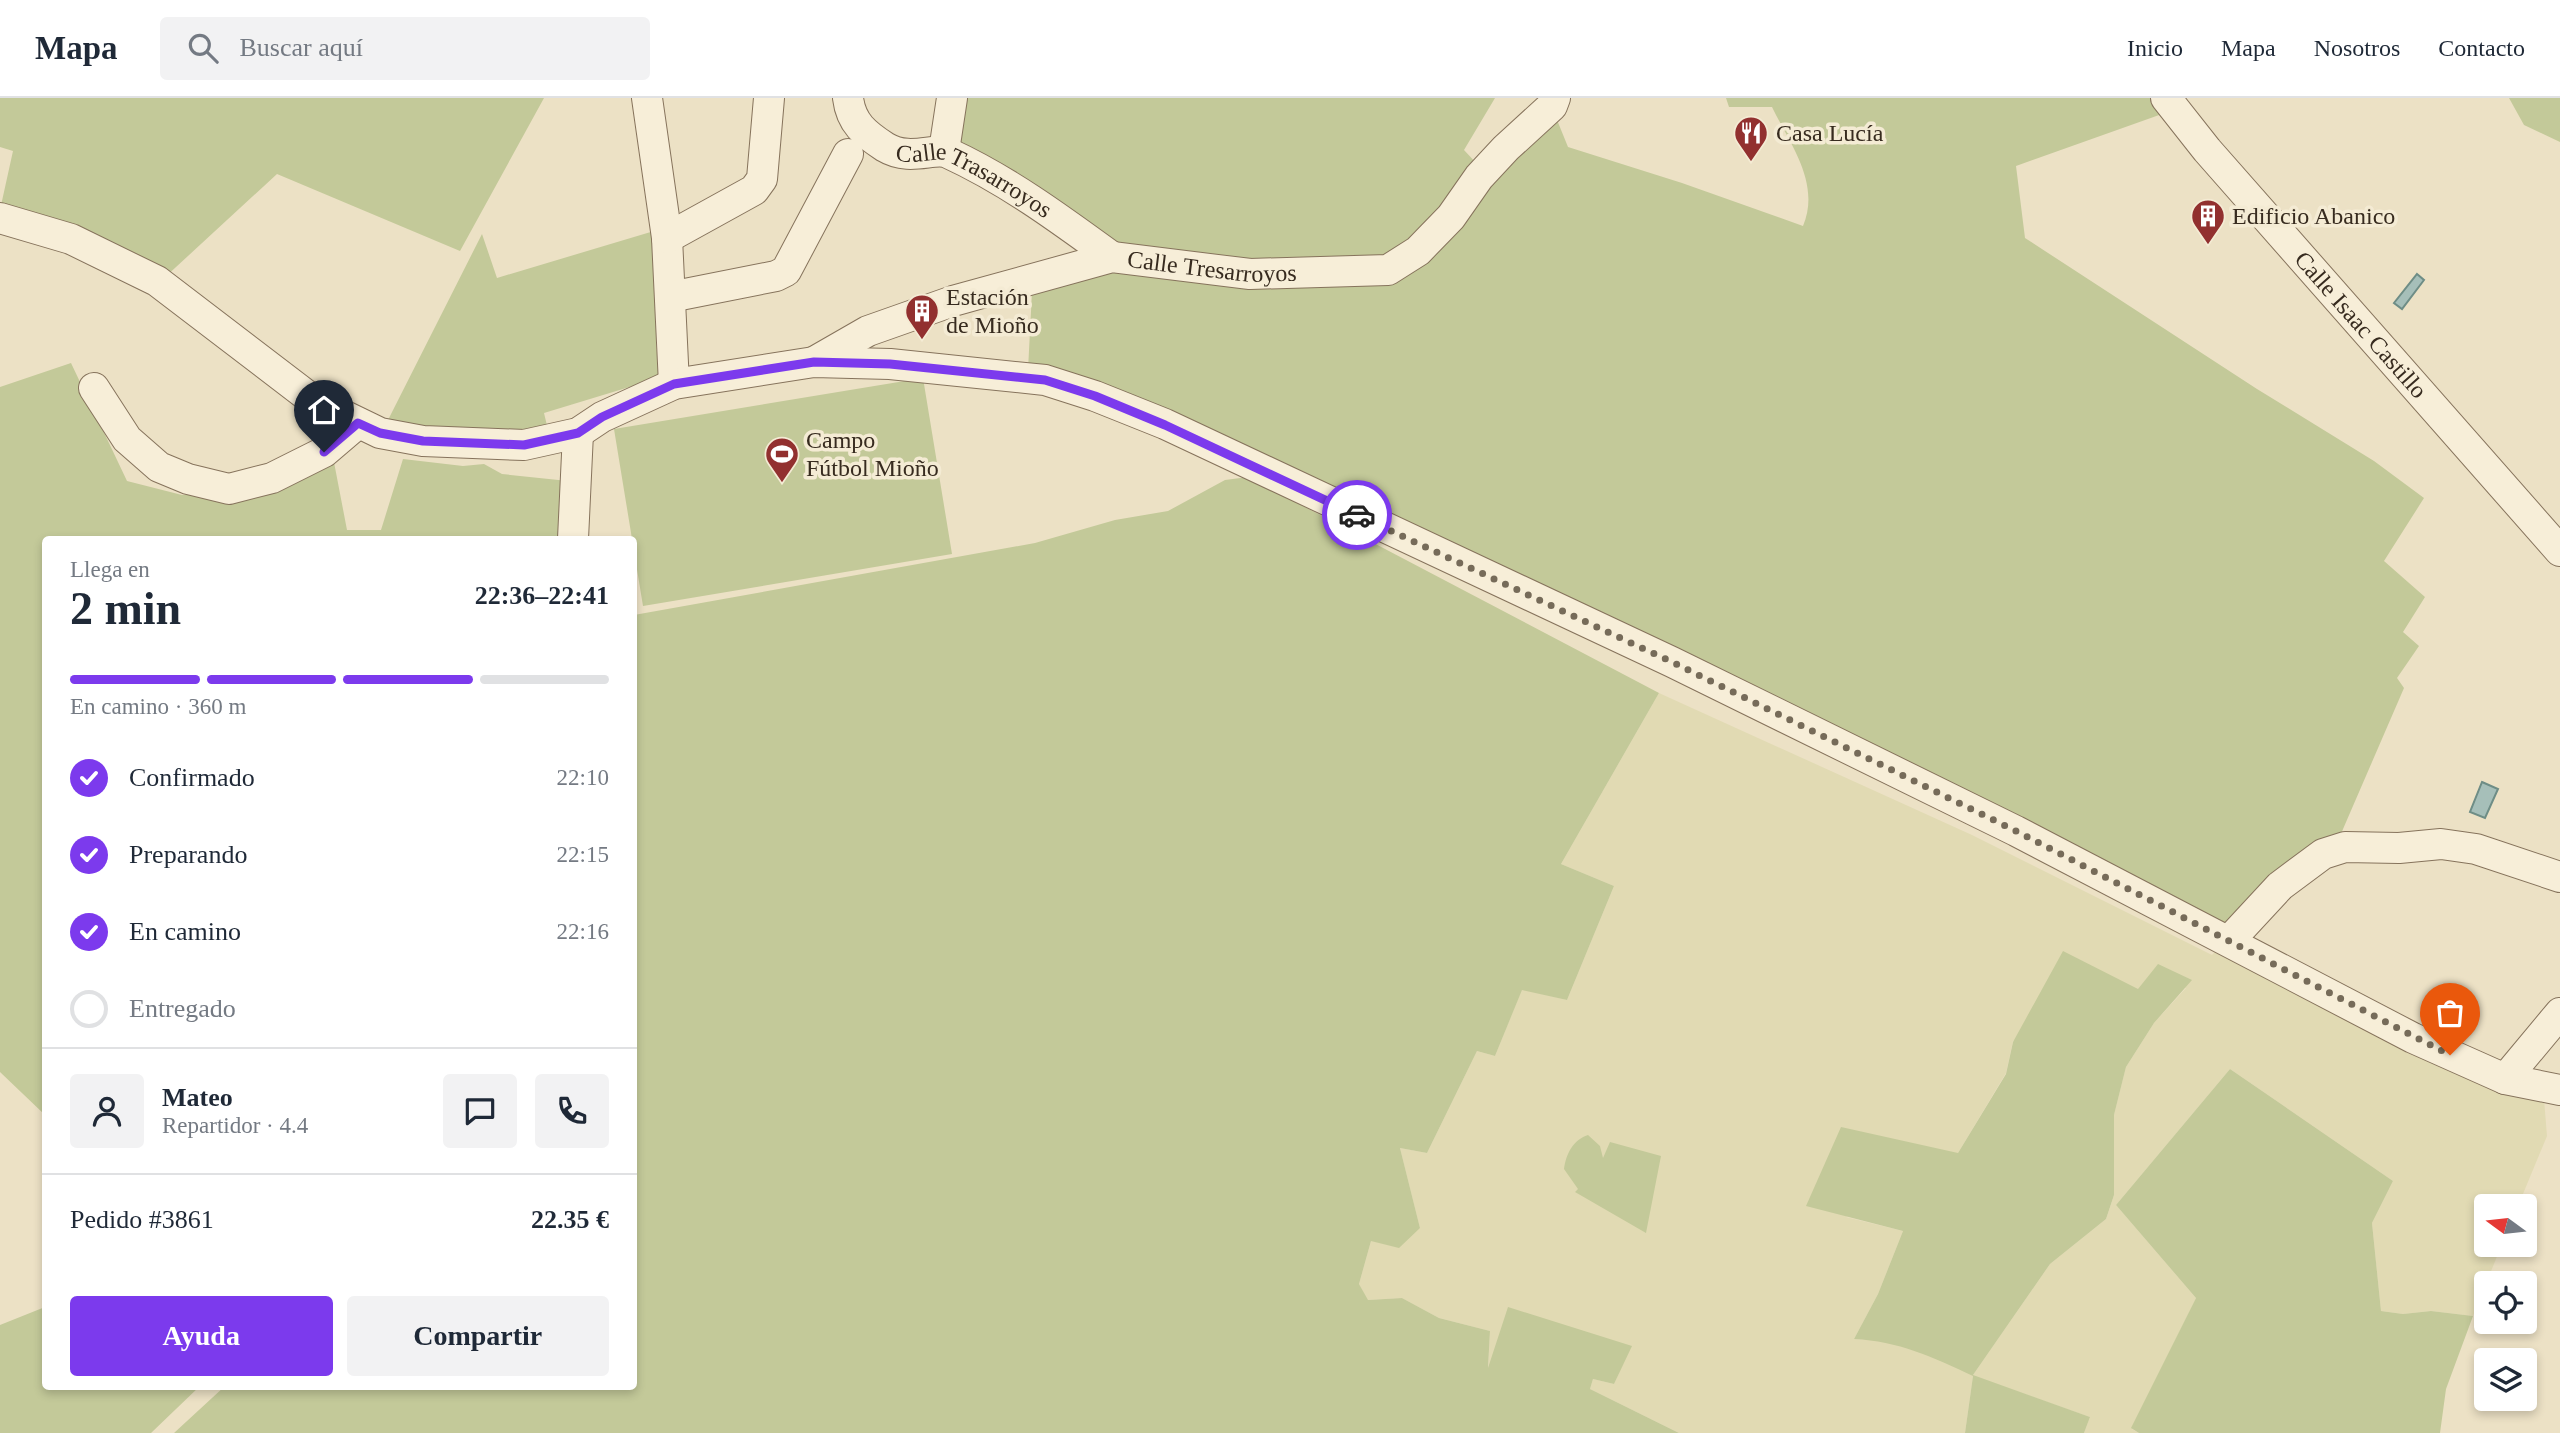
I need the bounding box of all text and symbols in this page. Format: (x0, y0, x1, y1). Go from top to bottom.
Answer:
search box (160, 17, 650, 80)
icon: search (184, 29, 222, 67)
text: Mapa (35, 30, 118, 66)
text: Buscar aquí (240, 33, 363, 62)
text: Inicio (2127, 35, 2183, 61)
text: Mapa (2221, 35, 2276, 61)
text: Nosotros (2314, 35, 2400, 61)
text: Contacto (2438, 35, 2525, 61)
restaurant icon: Casa Lucía (1732, 114, 1770, 163)
place label: Casa Lucía (1776, 120, 1884, 146)
street label: Calle Trasarroyos (894, 138, 1057, 223)
building icon: Edificio Abanico (2189, 197, 2227, 246)
place label: Edificio Abanico (2232, 203, 2395, 229)
street label: Calle Tresarroyos (1126, 246, 1297, 287)
street label: Calle Isaac Castillo (2289, 246, 2432, 403)
place label: Estación de Mioño (946, 284, 1039, 338)
building icon: Estación de Mioño (903, 292, 941, 341)
pin (294, 380, 354, 452)
icon: home (305, 391, 343, 429)
place label: Campo Fútbol Mioño (806, 427, 939, 481)
sports icon: Campo Fútbol Mioño (763, 435, 801, 484)
courier (1322, 480, 1392, 550)
icon: car (1338, 496, 1376, 534)
text: Llega en (70, 557, 150, 582)
text: 22:36–22:41 (475, 581, 609, 610)
text: 2 min (70, 583, 181, 634)
text: En camino · 360 m (70, 694, 246, 719)
icon: check (70, 759, 108, 797)
text: Confirmado (129, 763, 255, 792)
text: 22:10 (557, 765, 609, 790)
icon: check (70, 836, 108, 874)
text: Preparando (129, 840, 247, 869)
text: 22:15 (557, 842, 609, 867)
icon: check (70, 913, 108, 951)
text: En camino (129, 917, 241, 946)
text: 22:16 (557, 919, 609, 944)
pin (2420, 983, 2480, 1055)
text: Entregado (129, 994, 236, 1023)
icon: bag (2431, 994, 2469, 1032)
button: person (70, 1074, 144, 1148)
button: chat (443, 1074, 517, 1148)
button: phone (535, 1074, 609, 1148)
text: Mateo (162, 1083, 233, 1112)
text: Repartidor · 4.4 (162, 1113, 308, 1138)
north arrow (2474, 1194, 2538, 1256)
map controls (2474, 1194, 2537, 1411)
text: Pedido #3861 (70, 1205, 214, 1234)
text: 22.35 € (531, 1205, 609, 1234)
button: locate (2474, 1271, 2537, 1334)
button: Ayuda (70, 1296, 333, 1376)
button: Compartir (347, 1296, 609, 1376)
button: layers (2474, 1348, 2537, 1411)

